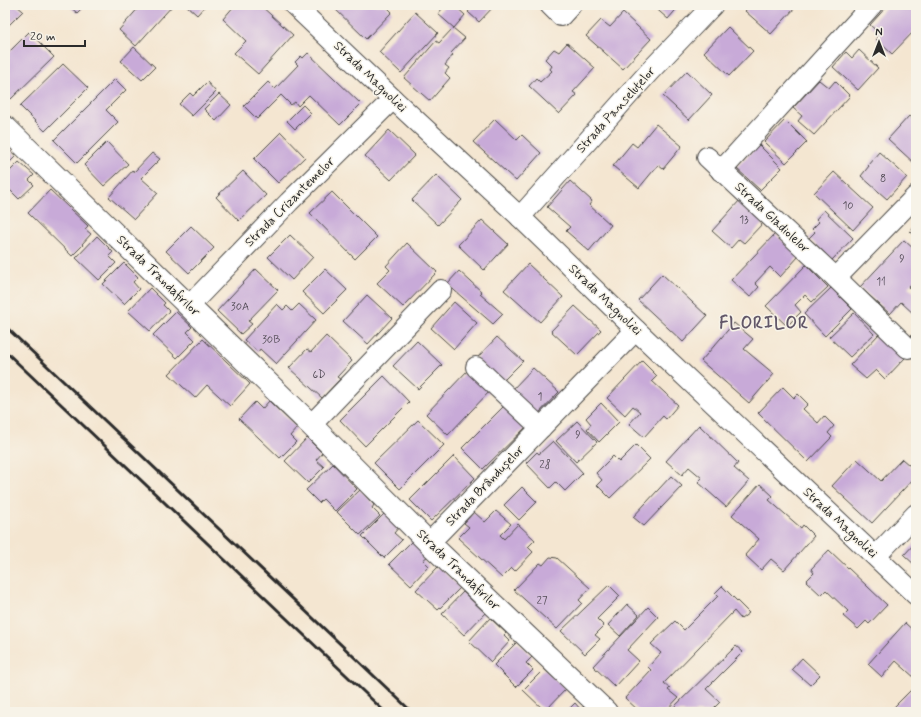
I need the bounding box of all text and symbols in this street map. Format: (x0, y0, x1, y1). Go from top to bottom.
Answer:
scale bar (24, 22, 85, 48)
north arrow (859, 22, 899, 62)
text: N (875, 26, 883, 40)
text: 20 m (30, 29, 56, 45)
street label: Strada Magnoliei (329, 38, 410, 117)
street label: Strada Panseluțelor (573, 63, 660, 157)
street label: Strada Crizantemelor (241, 153, 339, 251)
house number: 8 (880, 172, 886, 186)
street label: Strada Gladiolelor (731, 179, 814, 258)
house number: 10 (842, 199, 854, 213)
house number: 13 (739, 213, 749, 227)
street label: Strada Trandafirilor (113, 232, 204, 321)
house number: 9 (899, 252, 905, 266)
street label: Strada Magnoliei (564, 261, 645, 340)
house number: 11 (876, 275, 886, 289)
house number: 30A (231, 300, 249, 314)
district label: FLORILOR (719, 312, 809, 334)
house number: 30B (262, 333, 280, 347)
house number: 6D (312, 368, 326, 382)
house number: 1 (538, 390, 543, 404)
house number: 9 (575, 428, 581, 442)
street label: Strada Brândușelor (442, 442, 528, 530)
house number: 28 (539, 458, 551, 472)
street label: Strada Magnoliei (798, 484, 881, 563)
street label: Strada Trandafirilor (413, 526, 504, 615)
house number: 27 (537, 594, 548, 608)

